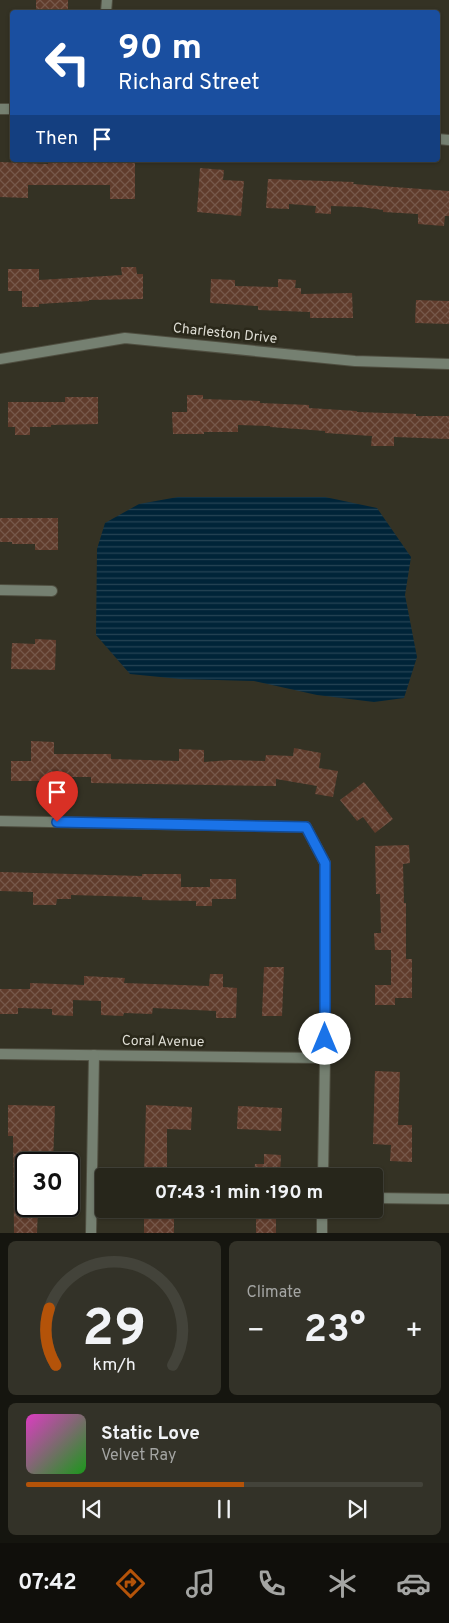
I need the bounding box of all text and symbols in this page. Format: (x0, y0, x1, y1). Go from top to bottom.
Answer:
text: 90 m (118, 27, 202, 71)
icon: left (35, 30, 100, 95)
text: Richard Street (118, 70, 260, 97)
icon: arrive (88, 125, 116, 153)
text: Then (35, 127, 78, 151)
street label: Charleston Drive (172, 320, 278, 348)
pin (36, 771, 78, 822)
icon: arrive (43, 778, 71, 806)
position arrow (298, 1012, 350, 1064)
street label: Coral Avenue (122, 1033, 204, 1051)
speed limit sign: 30 (15, 1152, 80, 1217)
text: 07:43 · 1 min · 190 m (155, 1181, 323, 1205)
text: Climate (247, 1283, 301, 1303)
text: 29 (82, 1298, 146, 1364)
text: 23° (304, 1307, 366, 1356)
text: − (247, 1314, 265, 1350)
text: + (405, 1314, 423, 1350)
text: km/h (93, 1354, 136, 1377)
text: Static Love (101, 1422, 200, 1446)
text: Velvet Ray (101, 1446, 176, 1466)
icon: previous (78, 1495, 106, 1523)
icon: pause (210, 1495, 238, 1523)
icon: next (343, 1495, 371, 1523)
icon: directions (113, 1566, 148, 1601)
icon: music (183, 1566, 218, 1601)
icon: phone (254, 1566, 289, 1601)
icon: climate (325, 1566, 360, 1601)
icon: car (396, 1566, 431, 1601)
text: 07:42 (18, 1570, 77, 1597)

